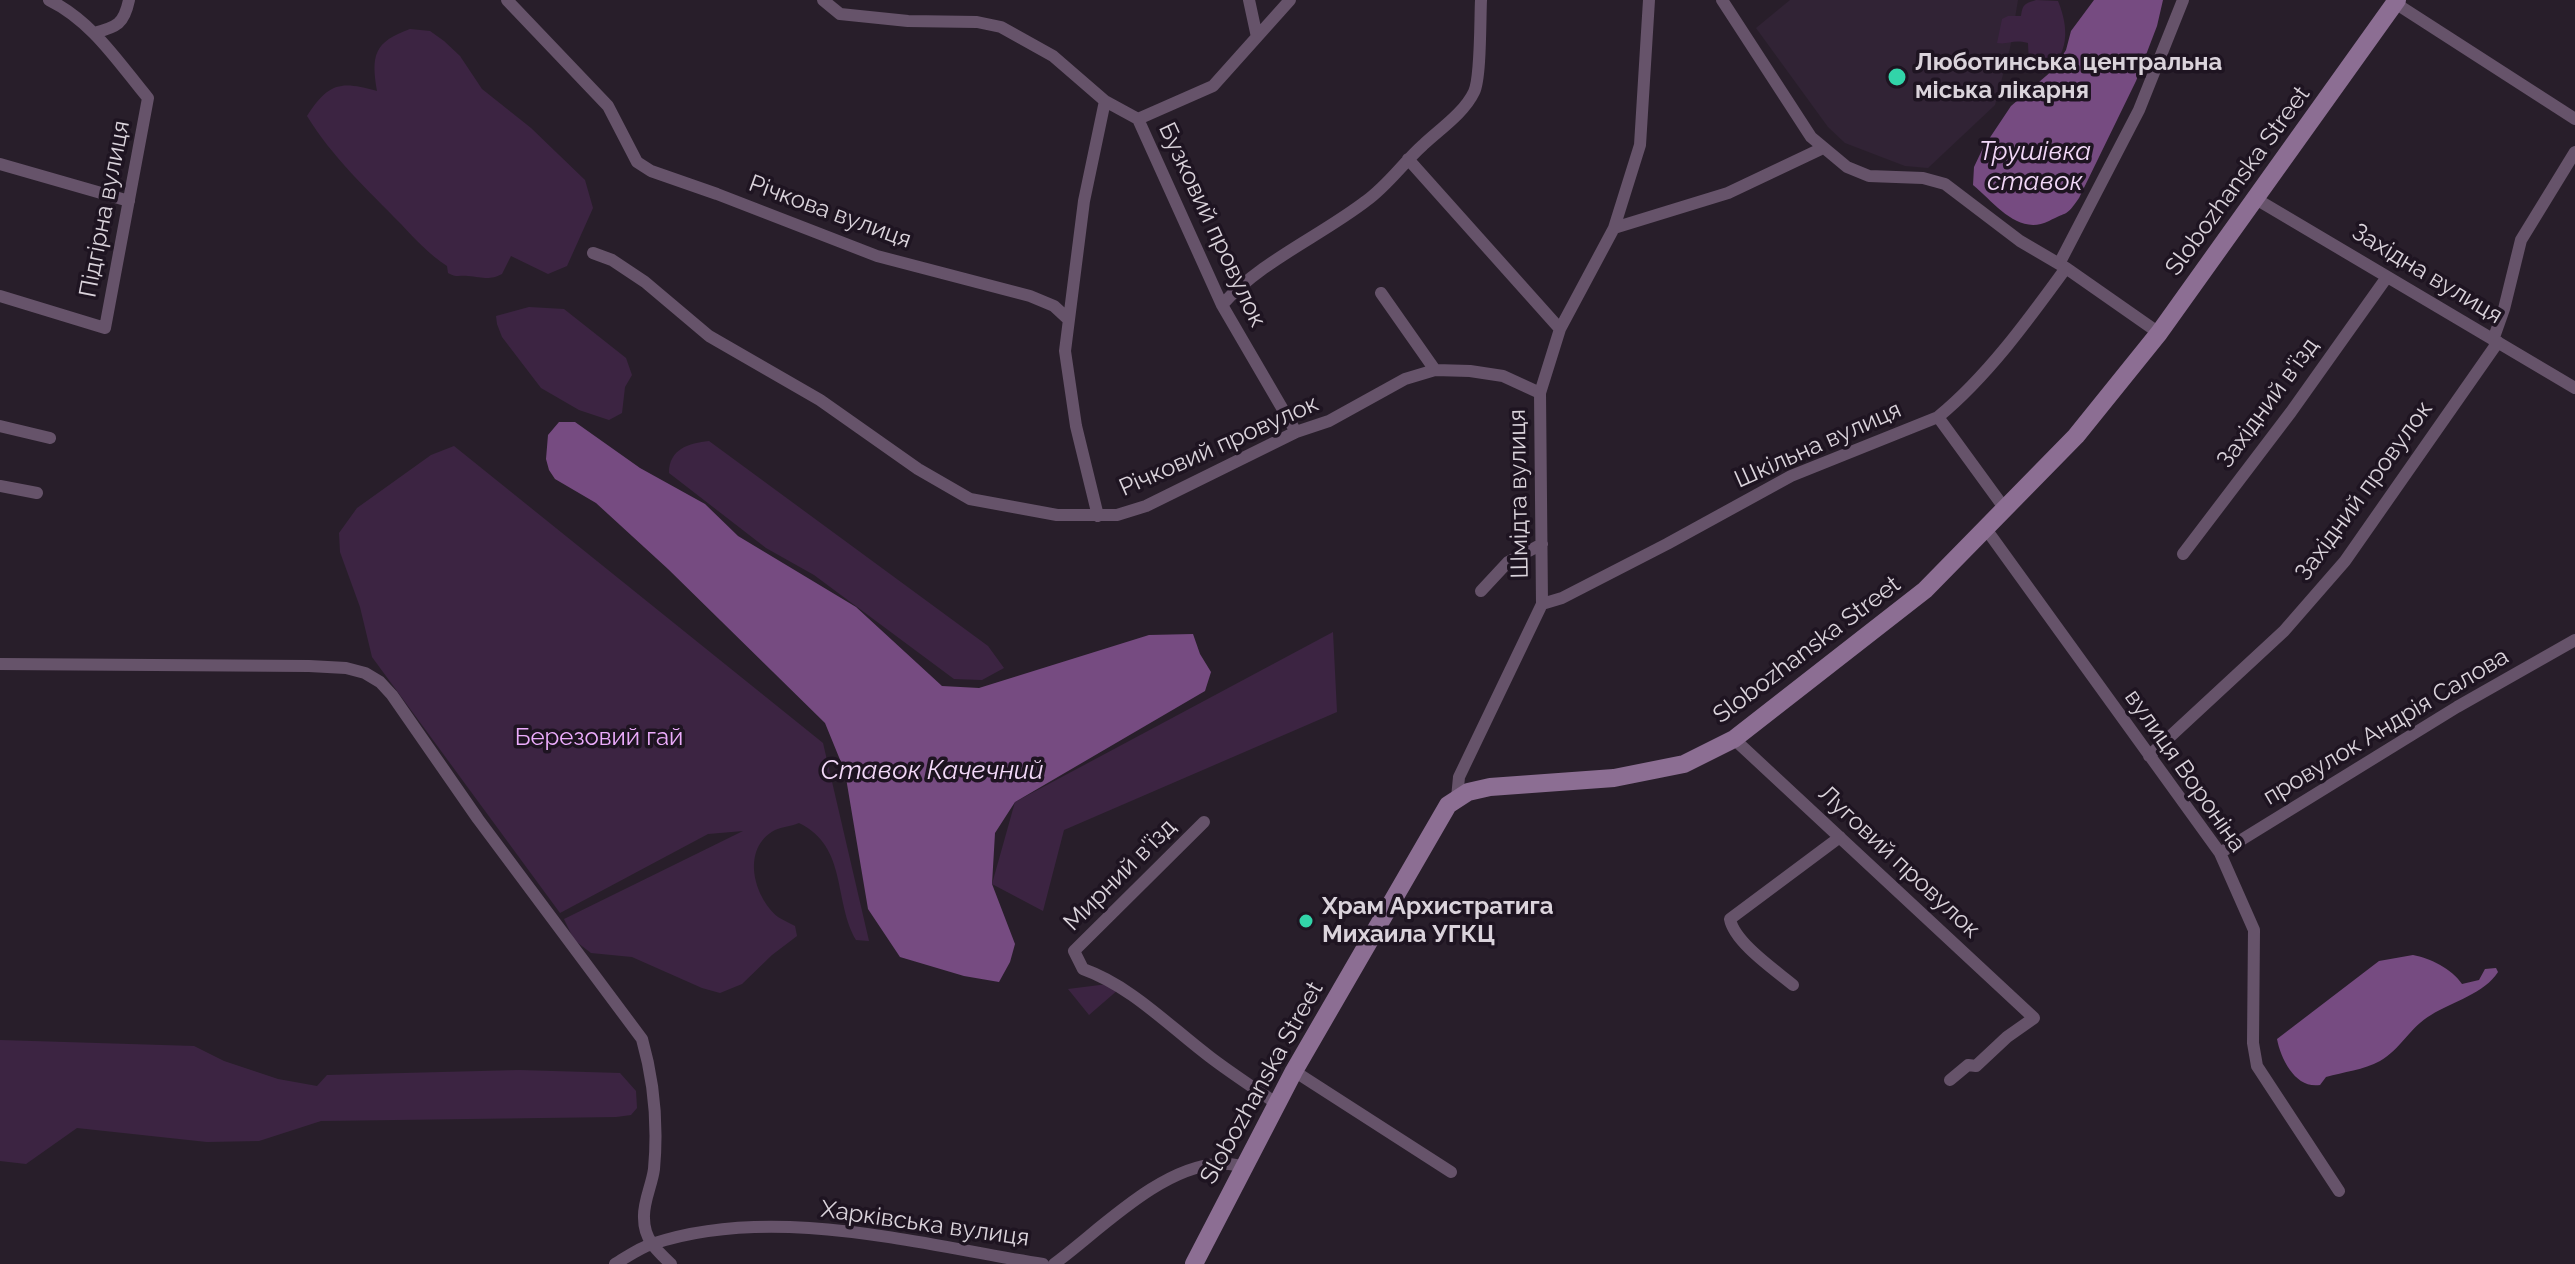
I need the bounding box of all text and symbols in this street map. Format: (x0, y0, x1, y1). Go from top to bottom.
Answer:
place label: Люботинська центральна міська лікарня (1915, 49, 2222, 105)
marker: Люботинська центральна міська лікарня (1886, 66, 1908, 88)
street label: Slobozhanska Street (2160, 81, 2316, 281)
street label: Підгірна вулиця (74, 118, 136, 300)
street label: Бузковий провулок (1152, 118, 1272, 332)
water label: Трушівка ставок (1979, 136, 2091, 198)
street label: Річкова вулиця (745, 169, 915, 255)
street label: Західна вулиця (2346, 218, 2508, 330)
street label: Західний в'їзд (2211, 332, 2325, 474)
street label: Річковий провулок (1115, 389, 1323, 503)
street label: Шкільна вулиця (1730, 395, 1906, 495)
street label: Західний провулок (2289, 396, 2439, 586)
street label: Шмідта вулиця (1503, 409, 1535, 579)
street label: Slobozhanska Street (1708, 570, 1906, 730)
street label: провулок Андрія Салова (2258, 642, 2514, 812)
street label: вулиця Вороніна (2118, 684, 2252, 858)
park label: Березовий гай (515, 724, 683, 752)
water label: Ставок Качечний (820, 755, 1044, 787)
street label: Луговий провулок (1812, 780, 1986, 944)
street label: Мирний в'їзд (1058, 813, 1182, 937)
place label: Храм Архистратига Михаила УГКЦ (1322, 893, 1553, 949)
marker: Храм Архистратига Михаила УГКЦ (1297, 912, 1315, 930)
street label: Slobozhanska Street (1194, 977, 1330, 1189)
street label: Харківська вулиця (819, 1195, 1031, 1253)

